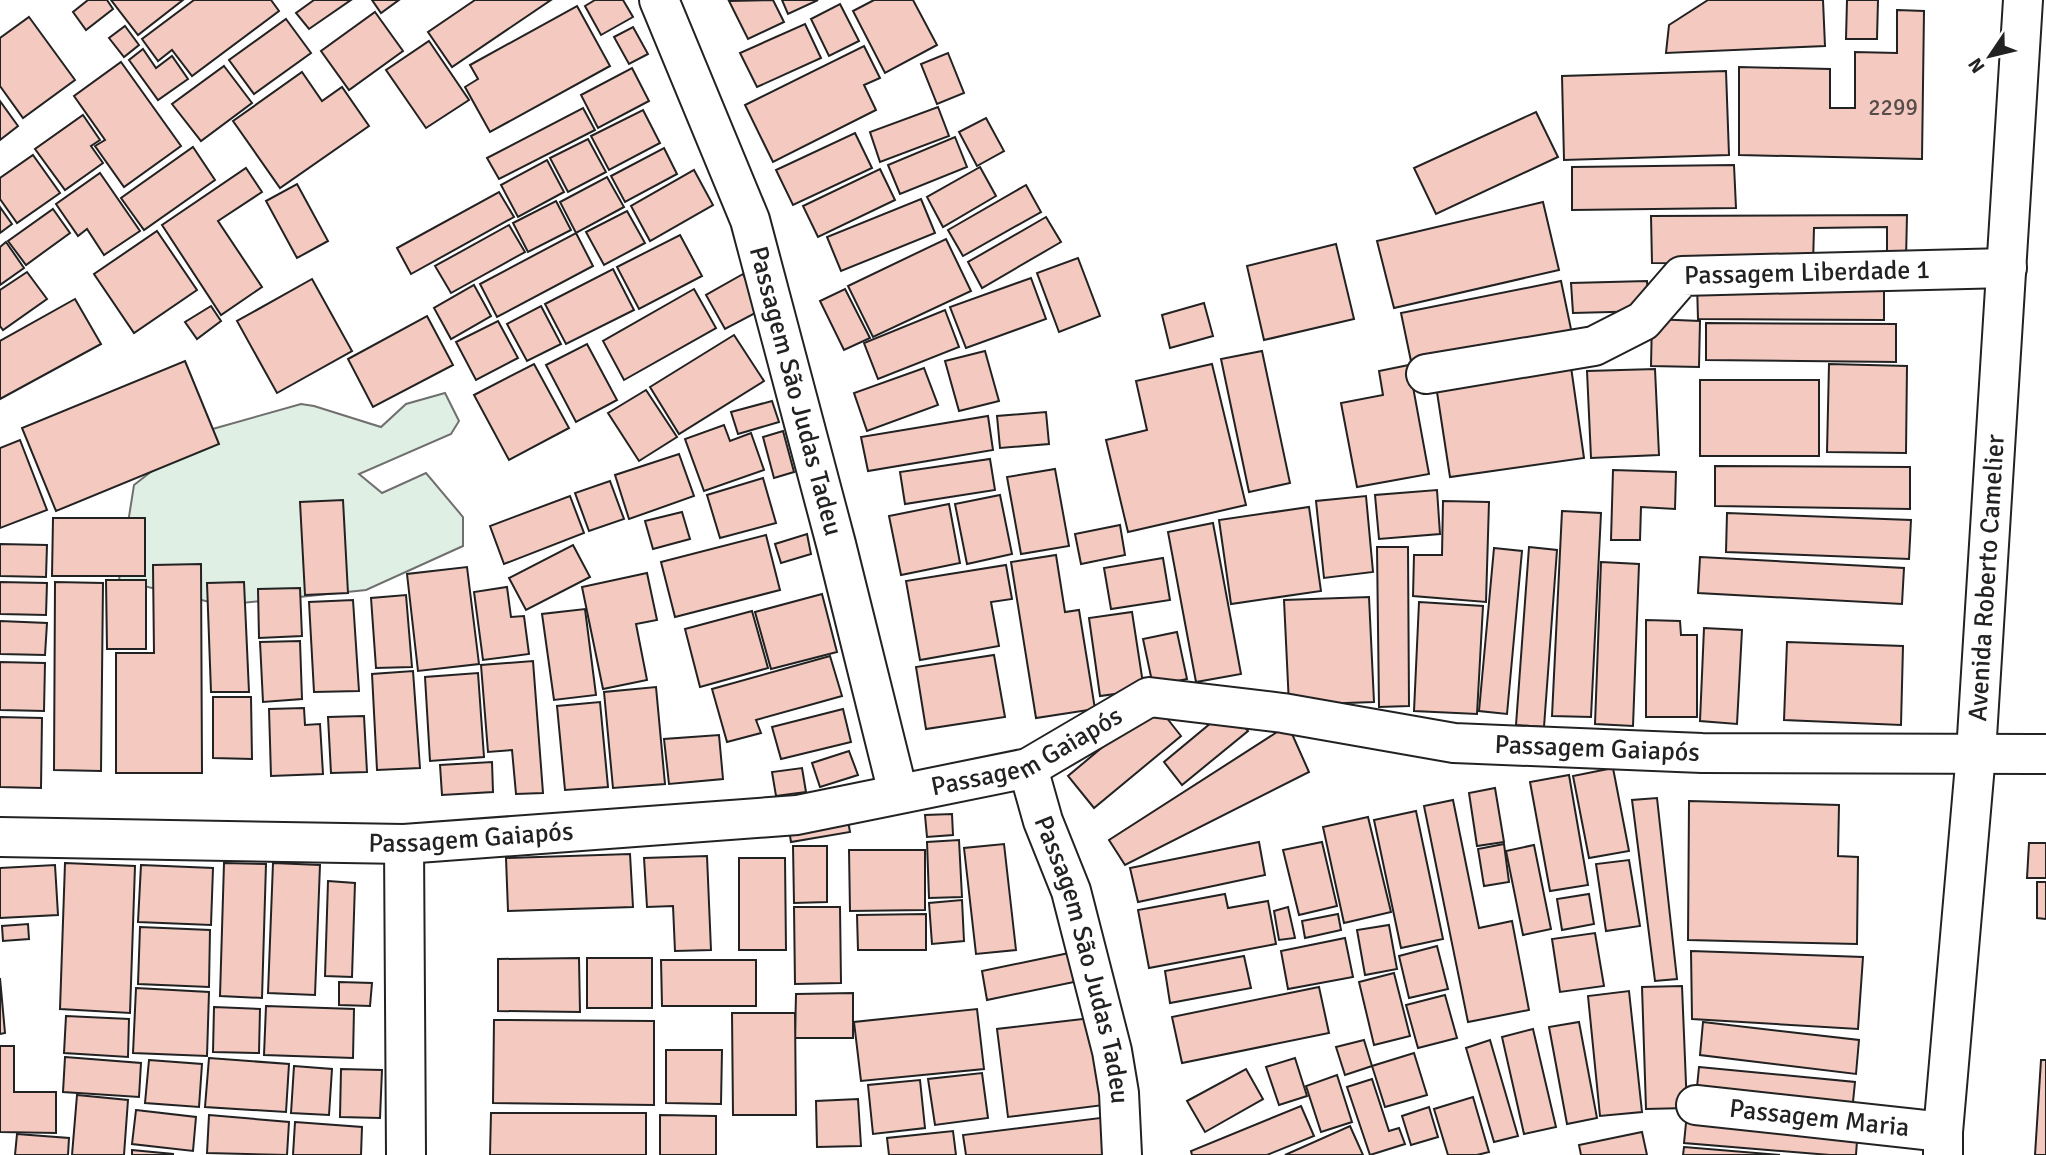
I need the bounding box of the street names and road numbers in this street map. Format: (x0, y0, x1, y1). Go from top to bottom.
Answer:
street label: Passagem São Judas Tadeu (742, 243, 849, 539)
street label: Passagem Liberdade 1 (1684, 254, 1930, 292)
street label: Avenida Roberto Camelier (1962, 433, 2012, 722)
street label: Passagem Gaiapós (928, 700, 1128, 803)
street label: Passagem Gaiapós (1494, 729, 1700, 769)
street label: Passagem São Judas Tadeu (1027, 811, 1136, 1105)
street label: Passagem Gaiapós (368, 816, 574, 860)
street label: Passagem Maria (1728, 1093, 1911, 1144)

